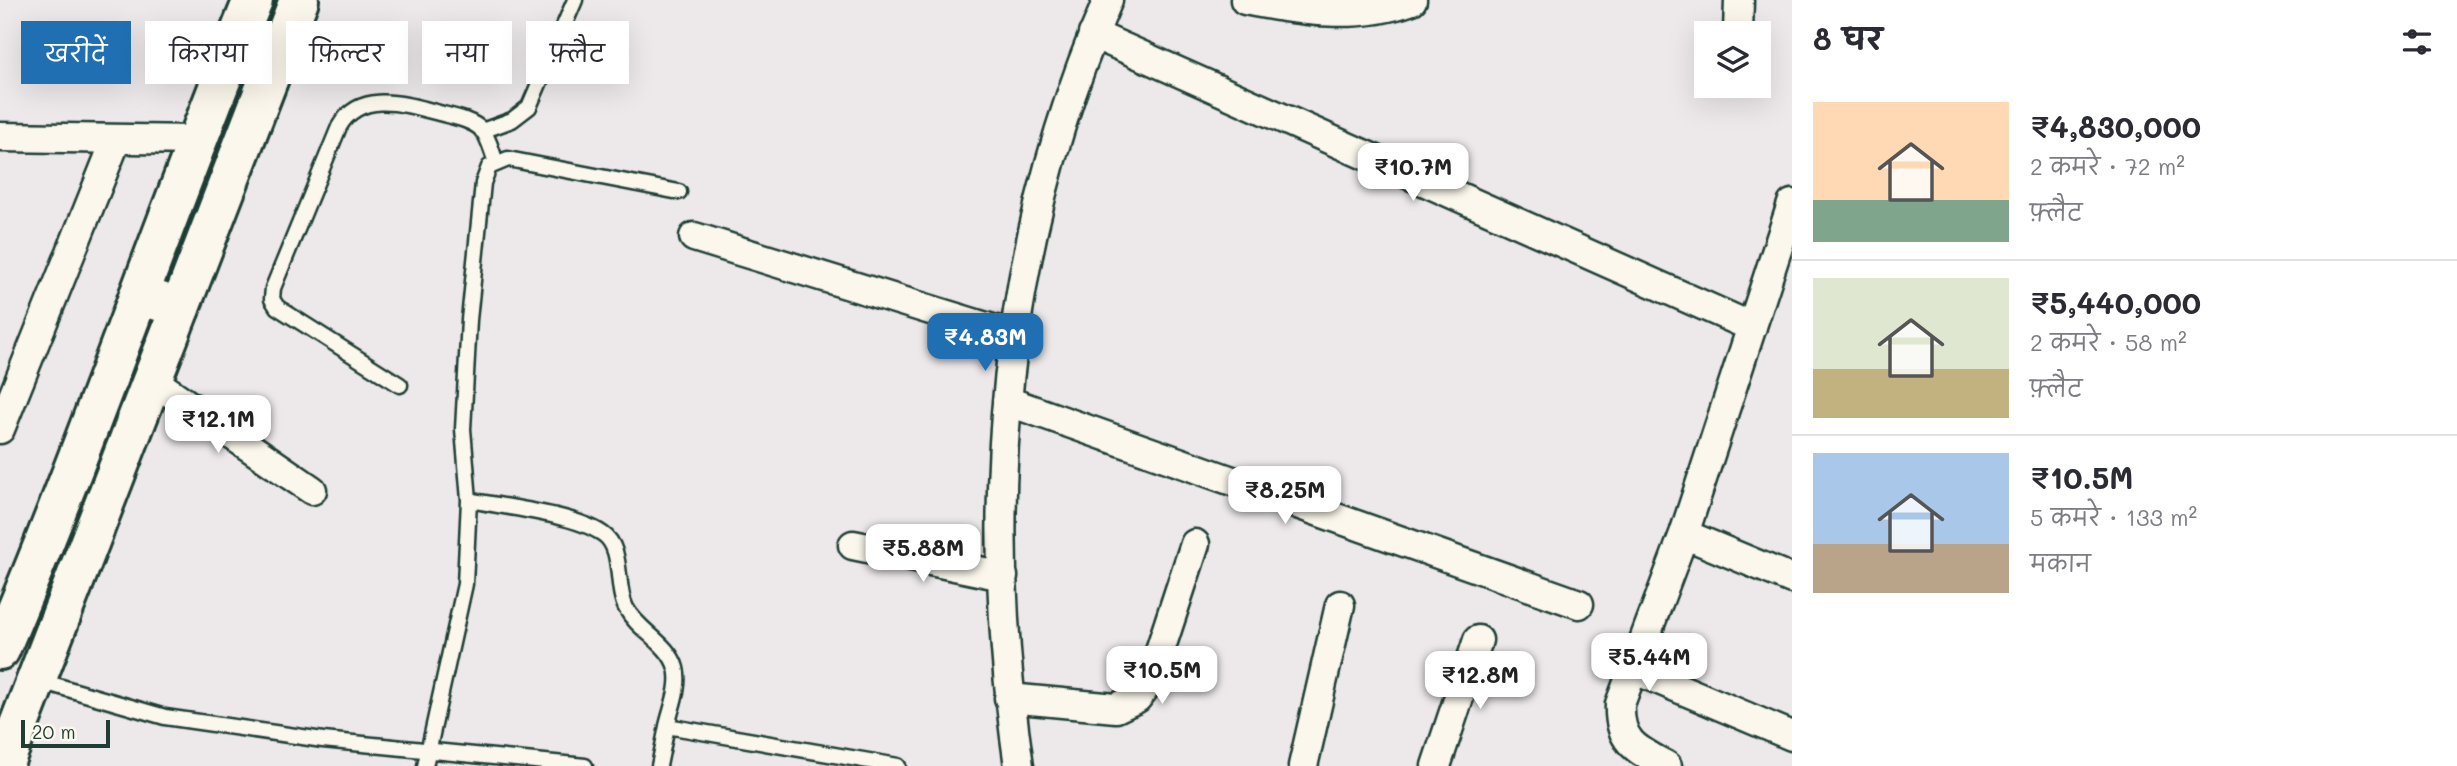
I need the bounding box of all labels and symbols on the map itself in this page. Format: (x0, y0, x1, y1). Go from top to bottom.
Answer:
pin: ₹10.7M (1356, 144, 1470, 203)
pin: ₹4.83M (928, 314, 1042, 373)
pin: ₹12.1M (161, 396, 275, 455)
pin: ₹8.25M (1228, 466, 1342, 526)
pin: ₹5.88M (866, 524, 980, 584)
pin: ₹5.44M (1592, 634, 1706, 693)
pin: ₹10.5M (1105, 646, 1219, 706)
pin: ₹12.8M (1423, 652, 1537, 711)
scale bar (21, 717, 110, 749)

